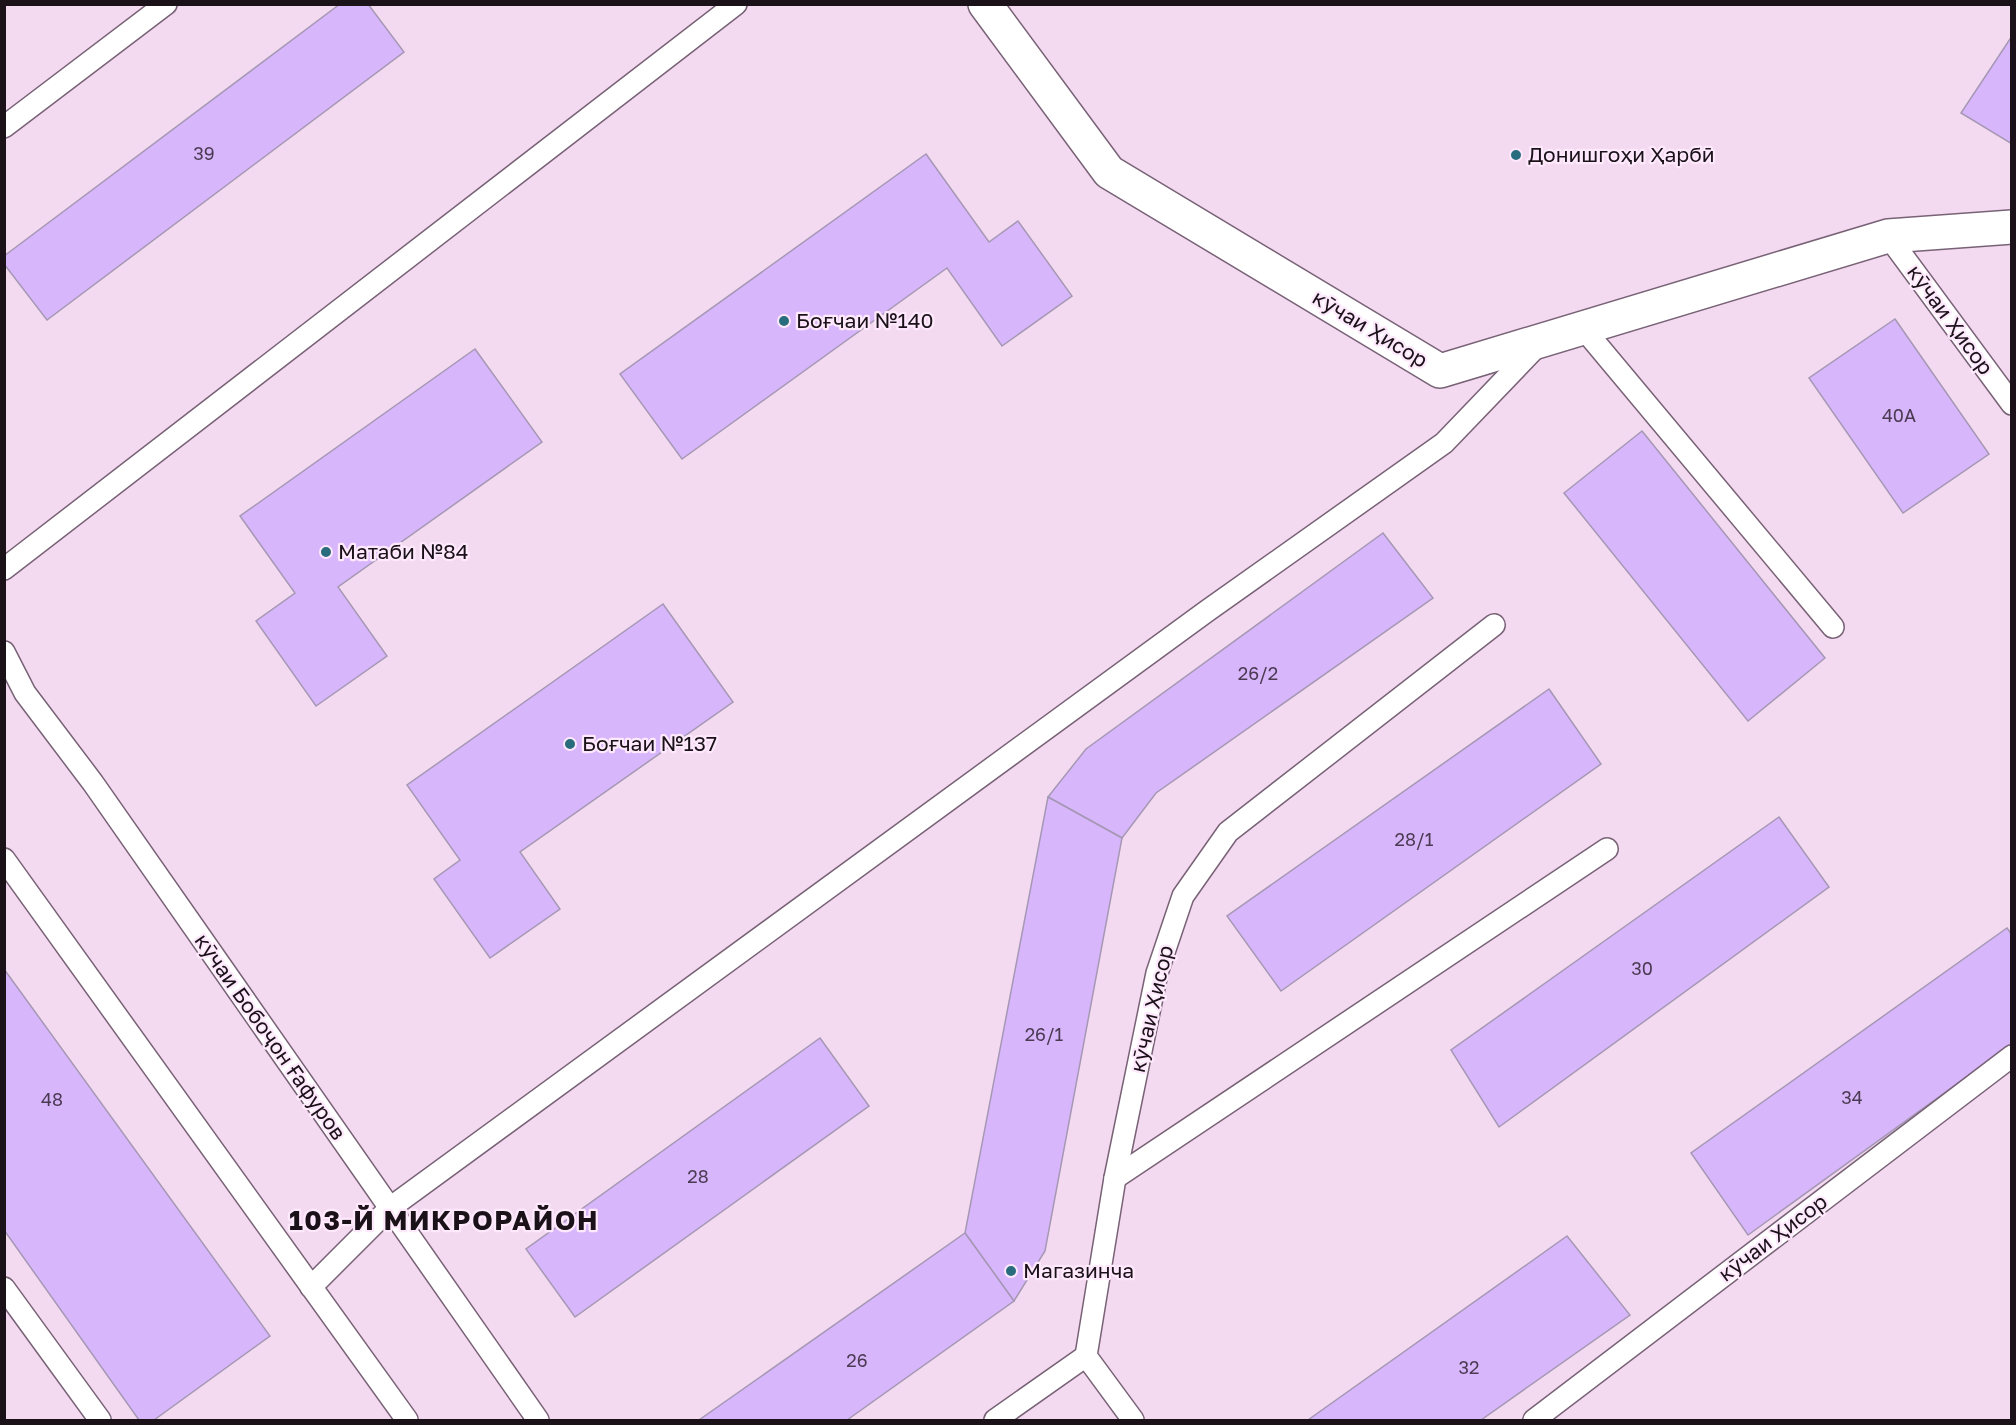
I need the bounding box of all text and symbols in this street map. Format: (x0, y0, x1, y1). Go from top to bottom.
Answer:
place label: Донишгоҳи Ҳарбӣ (1528, 141, 1715, 167)
house number: 39 (193, 142, 215, 164)
marker: Донишгоҳи Ҳарбӣ (1509, 148, 1523, 162)
street label: кӯчаи Ҳисор (1902, 259, 1999, 379)
street label: кӯчаи Ҳисор (1308, 284, 1433, 373)
place label: Боғчаи №140 (796, 307, 934, 333)
marker: Боғчаи №140 (777, 314, 791, 328)
house number: 40А (1882, 404, 1916, 426)
place label: Матаби №84 (338, 538, 469, 564)
marker: Матаби №84 (319, 545, 333, 559)
house number: 26/2 (1238, 662, 1278, 684)
place label: Боғчаи №137 (582, 730, 717, 756)
marker: Боғчаи №137 (563, 737, 577, 751)
house number: 28/1 (1395, 828, 1434, 850)
street label: кӯчаи Бобоҷон Ғафуров (190, 928, 352, 1145)
street label: кӯчаи Ҳисор (1124, 943, 1178, 1075)
house number: 30 (1631, 957, 1653, 979)
house number: 26/1 (1025, 1023, 1064, 1045)
house number: 34 (1841, 1086, 1863, 1108)
house number: 48 (41, 1088, 63, 1110)
house number: 28 (687, 1165, 709, 1187)
street label: кӯчаи Ҳисор (1713, 1188, 1832, 1287)
district label: 103-Й МИКРОРАЙОН (289, 1204, 599, 1236)
place label: Магазинча (1023, 1257, 1134, 1283)
marker: Магазинча (1004, 1264, 1018, 1278)
house number: 26 (846, 1349, 868, 1371)
house number: 32 (1459, 1356, 1479, 1378)

